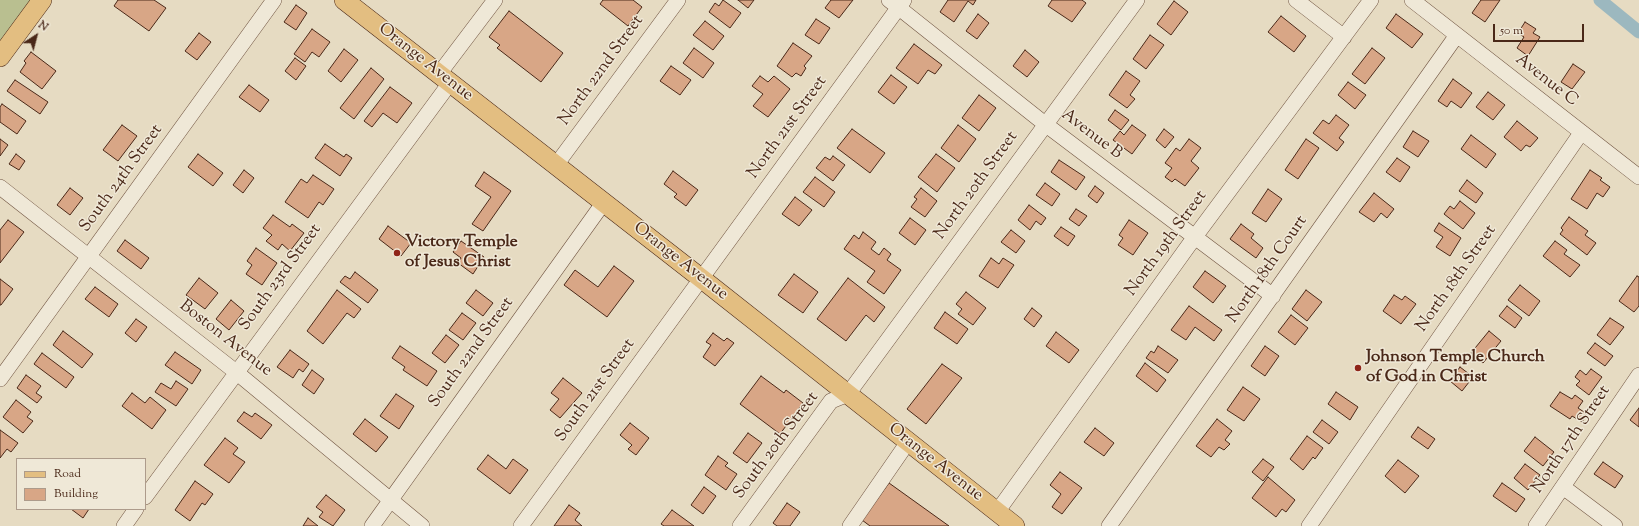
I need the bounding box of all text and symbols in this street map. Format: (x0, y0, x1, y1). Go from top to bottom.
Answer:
street label: North 22nd Street (555, 12, 649, 130)
north arrow (16, 16, 56, 56)
scale bar (1495, 16, 1586, 42)
text: N (35, 17, 51, 35)
street label: Orange Avenue (373, 20, 477, 106)
text: 50 m (1500, 22, 1523, 40)
street label: Avenue C (1511, 50, 1581, 112)
street label: North 21st Street (744, 73, 832, 183)
street label: Avenue B (1056, 105, 1126, 165)
street label: South 24th Street (76, 121, 168, 237)
street label: North 20th Street (931, 128, 1023, 244)
street label: North 19th Street (1122, 187, 1212, 301)
street label: North 18th Court (1223, 212, 1313, 328)
street label: Orange Avenue (628, 219, 732, 305)
street label: South 23rd Street (235, 221, 327, 335)
street label: North 18th Street (1413, 222, 1501, 336)
place label: Victory Temple of Jesus Christ (405, 233, 518, 273)
marker: Victory Temple of Jesus Christ (392, 248, 402, 258)
street label: South 22nd Street (425, 294, 519, 412)
street label: Boston Avenue (174, 296, 276, 382)
street label: South 21st Street (552, 335, 640, 447)
place label: Johnson Temple Church of God in Christ (1366, 348, 1545, 388)
marker: Johnson Temple Church of God in Christ (1353, 363, 1363, 373)
street label: North 17th Street (1528, 382, 1616, 498)
street label: South 20th Street (730, 388, 824, 504)
street label: Orange Avenue (883, 420, 987, 506)
legend (16, 458, 146, 510)
text: Road (54, 465, 81, 483)
text: Building (54, 485, 98, 503)

